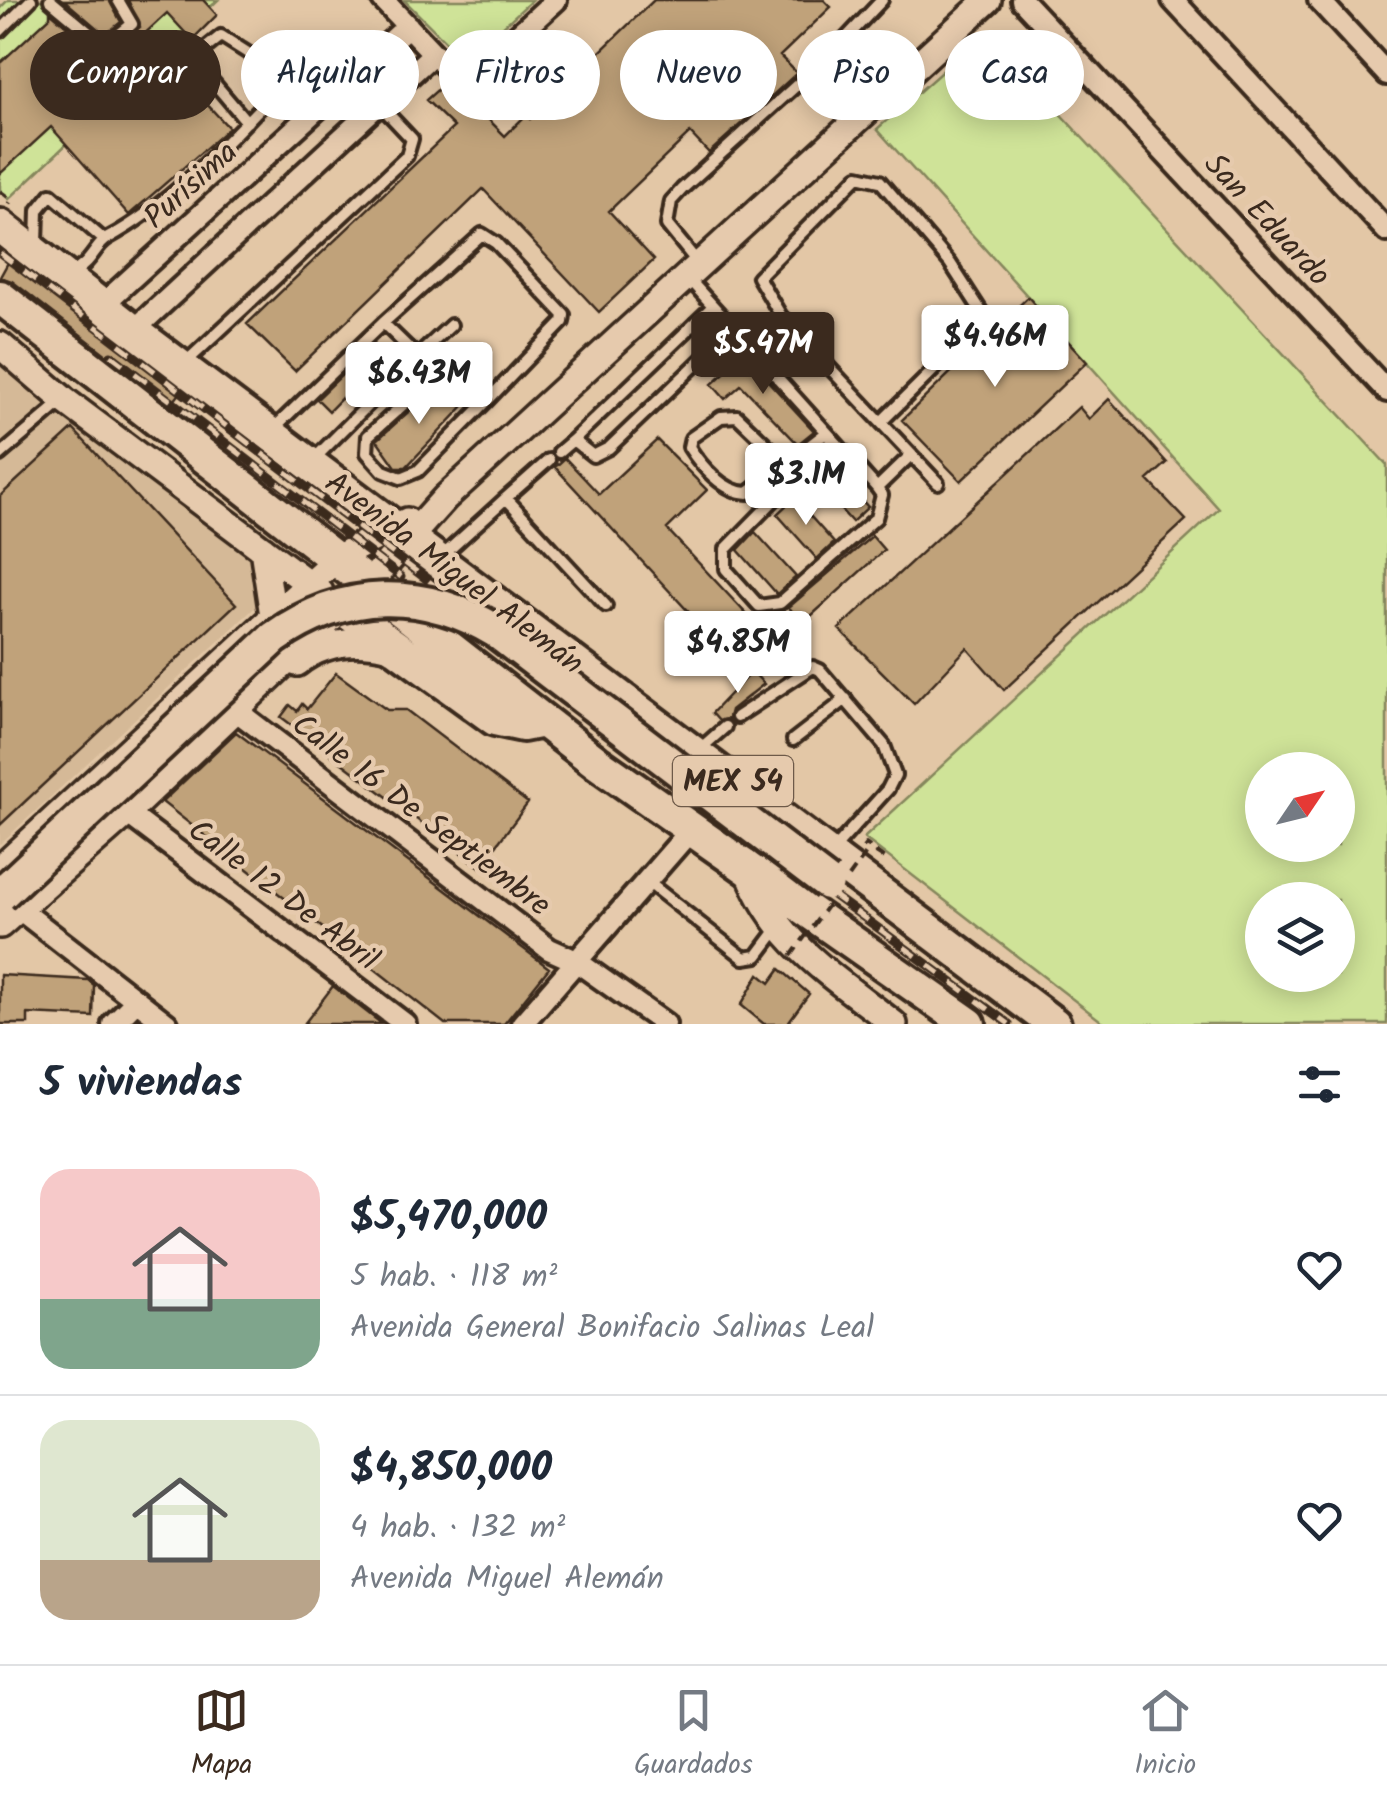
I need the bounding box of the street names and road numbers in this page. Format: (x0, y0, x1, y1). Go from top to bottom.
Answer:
street label: Purísima (133, 129, 251, 243)
street label: San Eduardo (1190, 142, 1342, 300)
street label: Avenida Miguel Alemán (313, 459, 594, 689)
street label: Calle 16 De Septiembre (280, 701, 561, 931)
road number: MEX 54 (673, 756, 793, 806)
street label: Calle 12 De Abril (176, 807, 389, 985)

